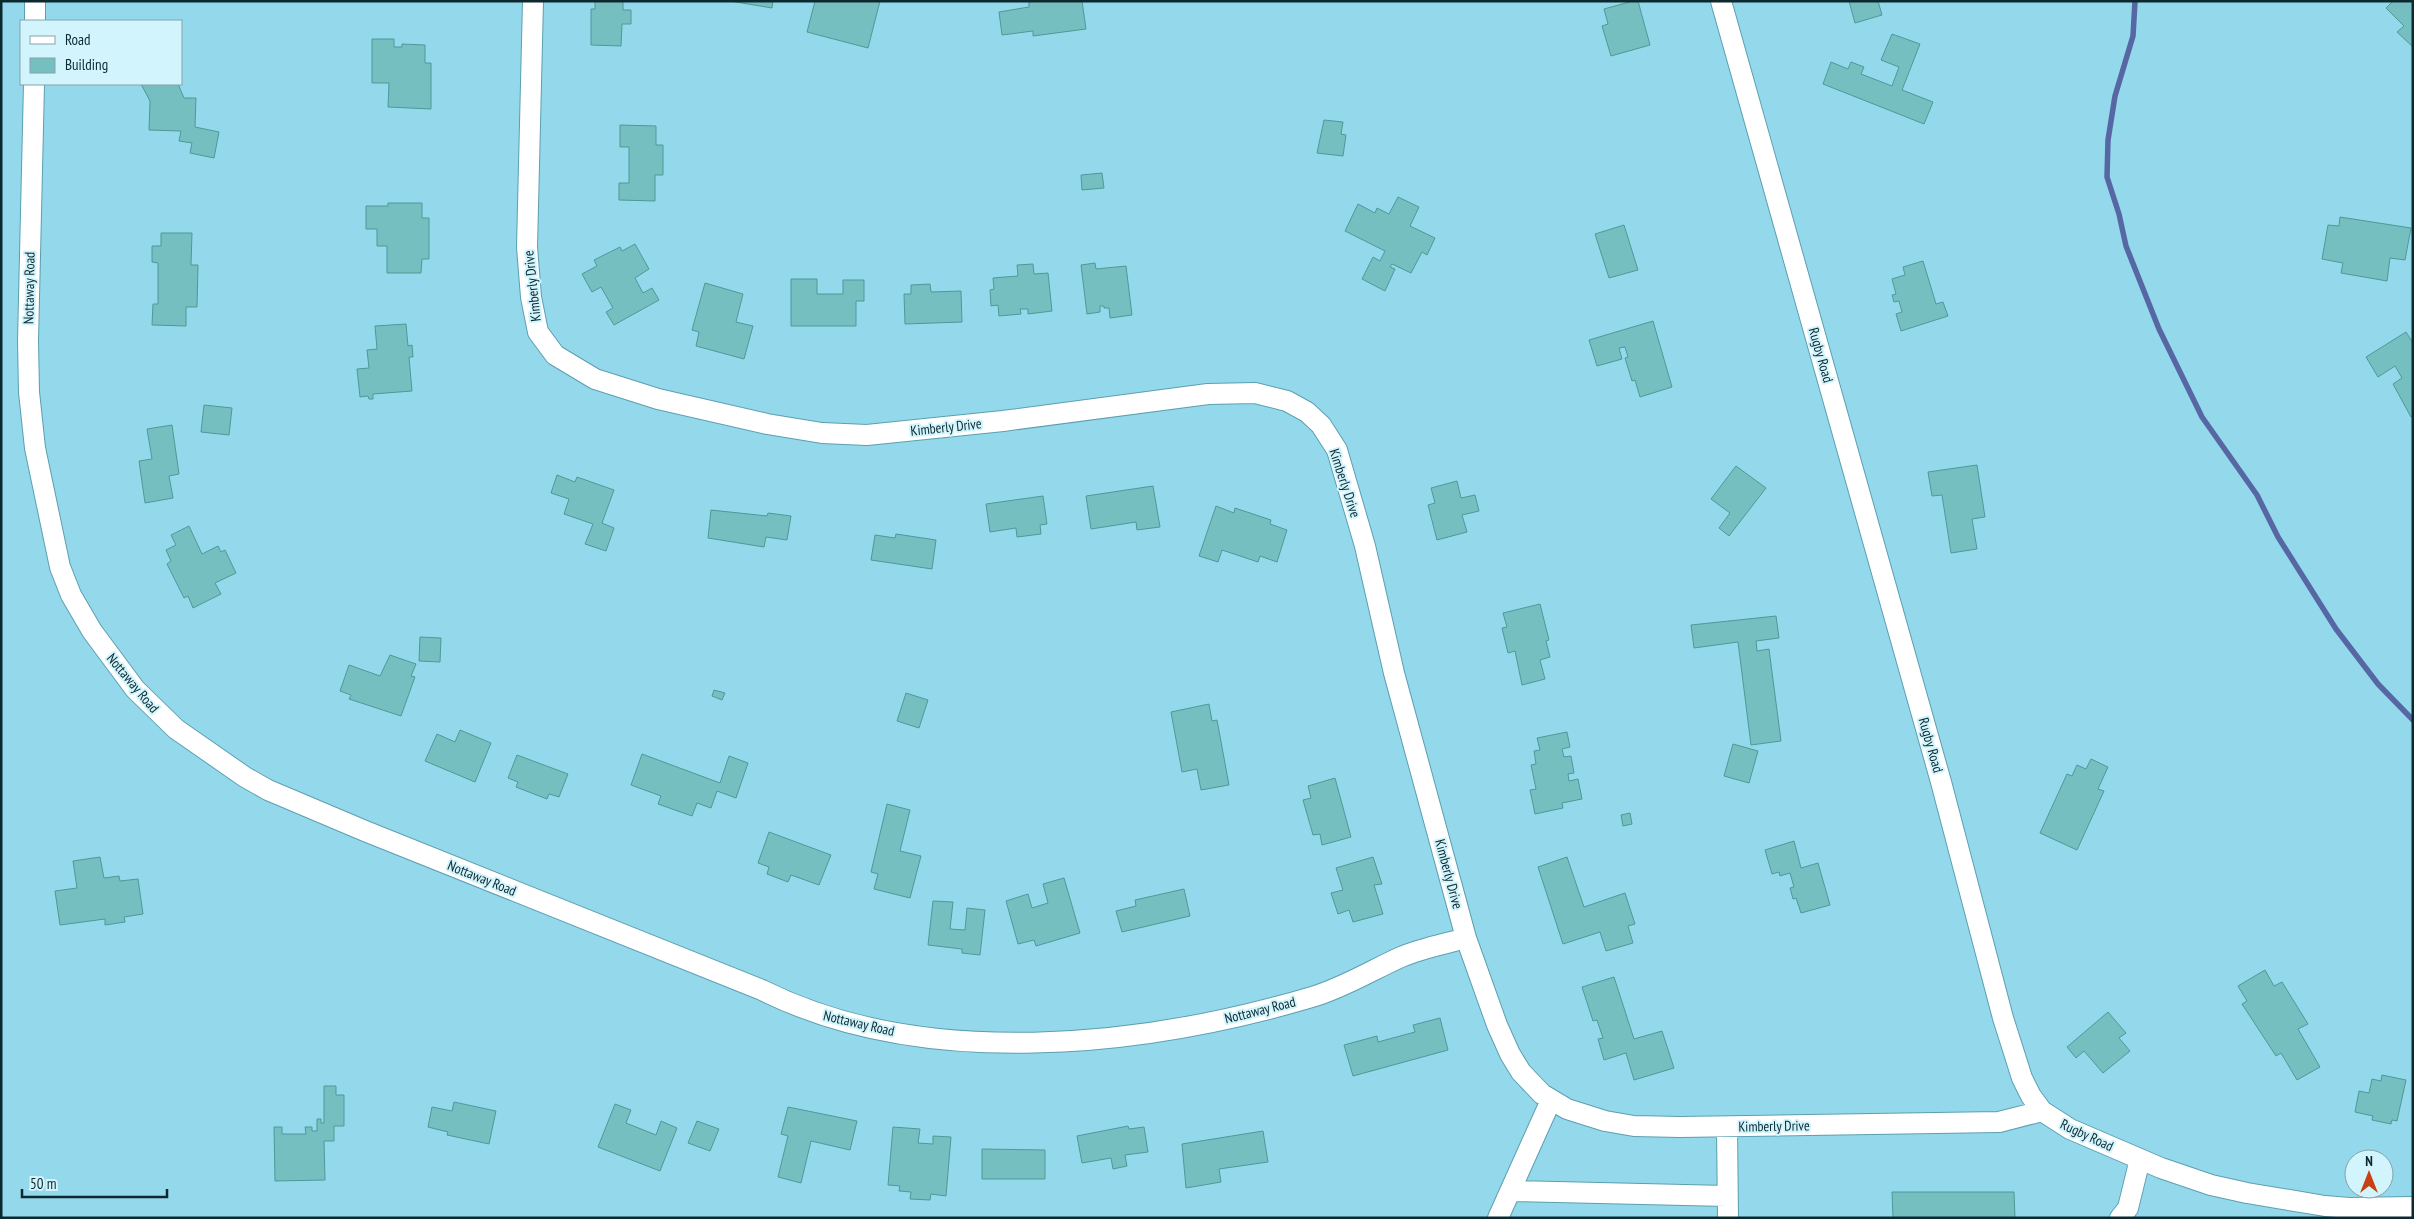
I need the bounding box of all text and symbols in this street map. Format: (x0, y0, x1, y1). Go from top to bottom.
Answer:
legend (20, 20, 182, 85)
text: Road (65, 30, 91, 49)
text: Building (65, 55, 108, 74)
street label: Kimberly Drive (519, 249, 545, 322)
street label: Nottaway Road (19, 252, 39, 324)
street label: Rugby Road (1805, 325, 1837, 385)
street label: Kimberly Drive (910, 414, 983, 440)
street label: Kimberly Drive (1325, 446, 1365, 520)
street label: Nottaway Road (103, 649, 163, 717)
street label: Rugby Road (1915, 715, 1947, 775)
street label: Kimberly Drive (1431, 837, 1467, 911)
street label: Nottaway Road (445, 856, 519, 900)
street label: Nottaway Road (1223, 993, 1297, 1027)
street label: Nottaway Road (822, 1006, 896, 1040)
street label: Rugby Road (2058, 1115, 2116, 1155)
street label: Kimberly Drive (1738, 1116, 1810, 1136)
north arrow (2344, 1149, 2394, 1199)
text: N (2365, 1152, 2373, 1170)
scale bar (22, 1166, 168, 1198)
text: 50 m (30, 1174, 56, 1193)

